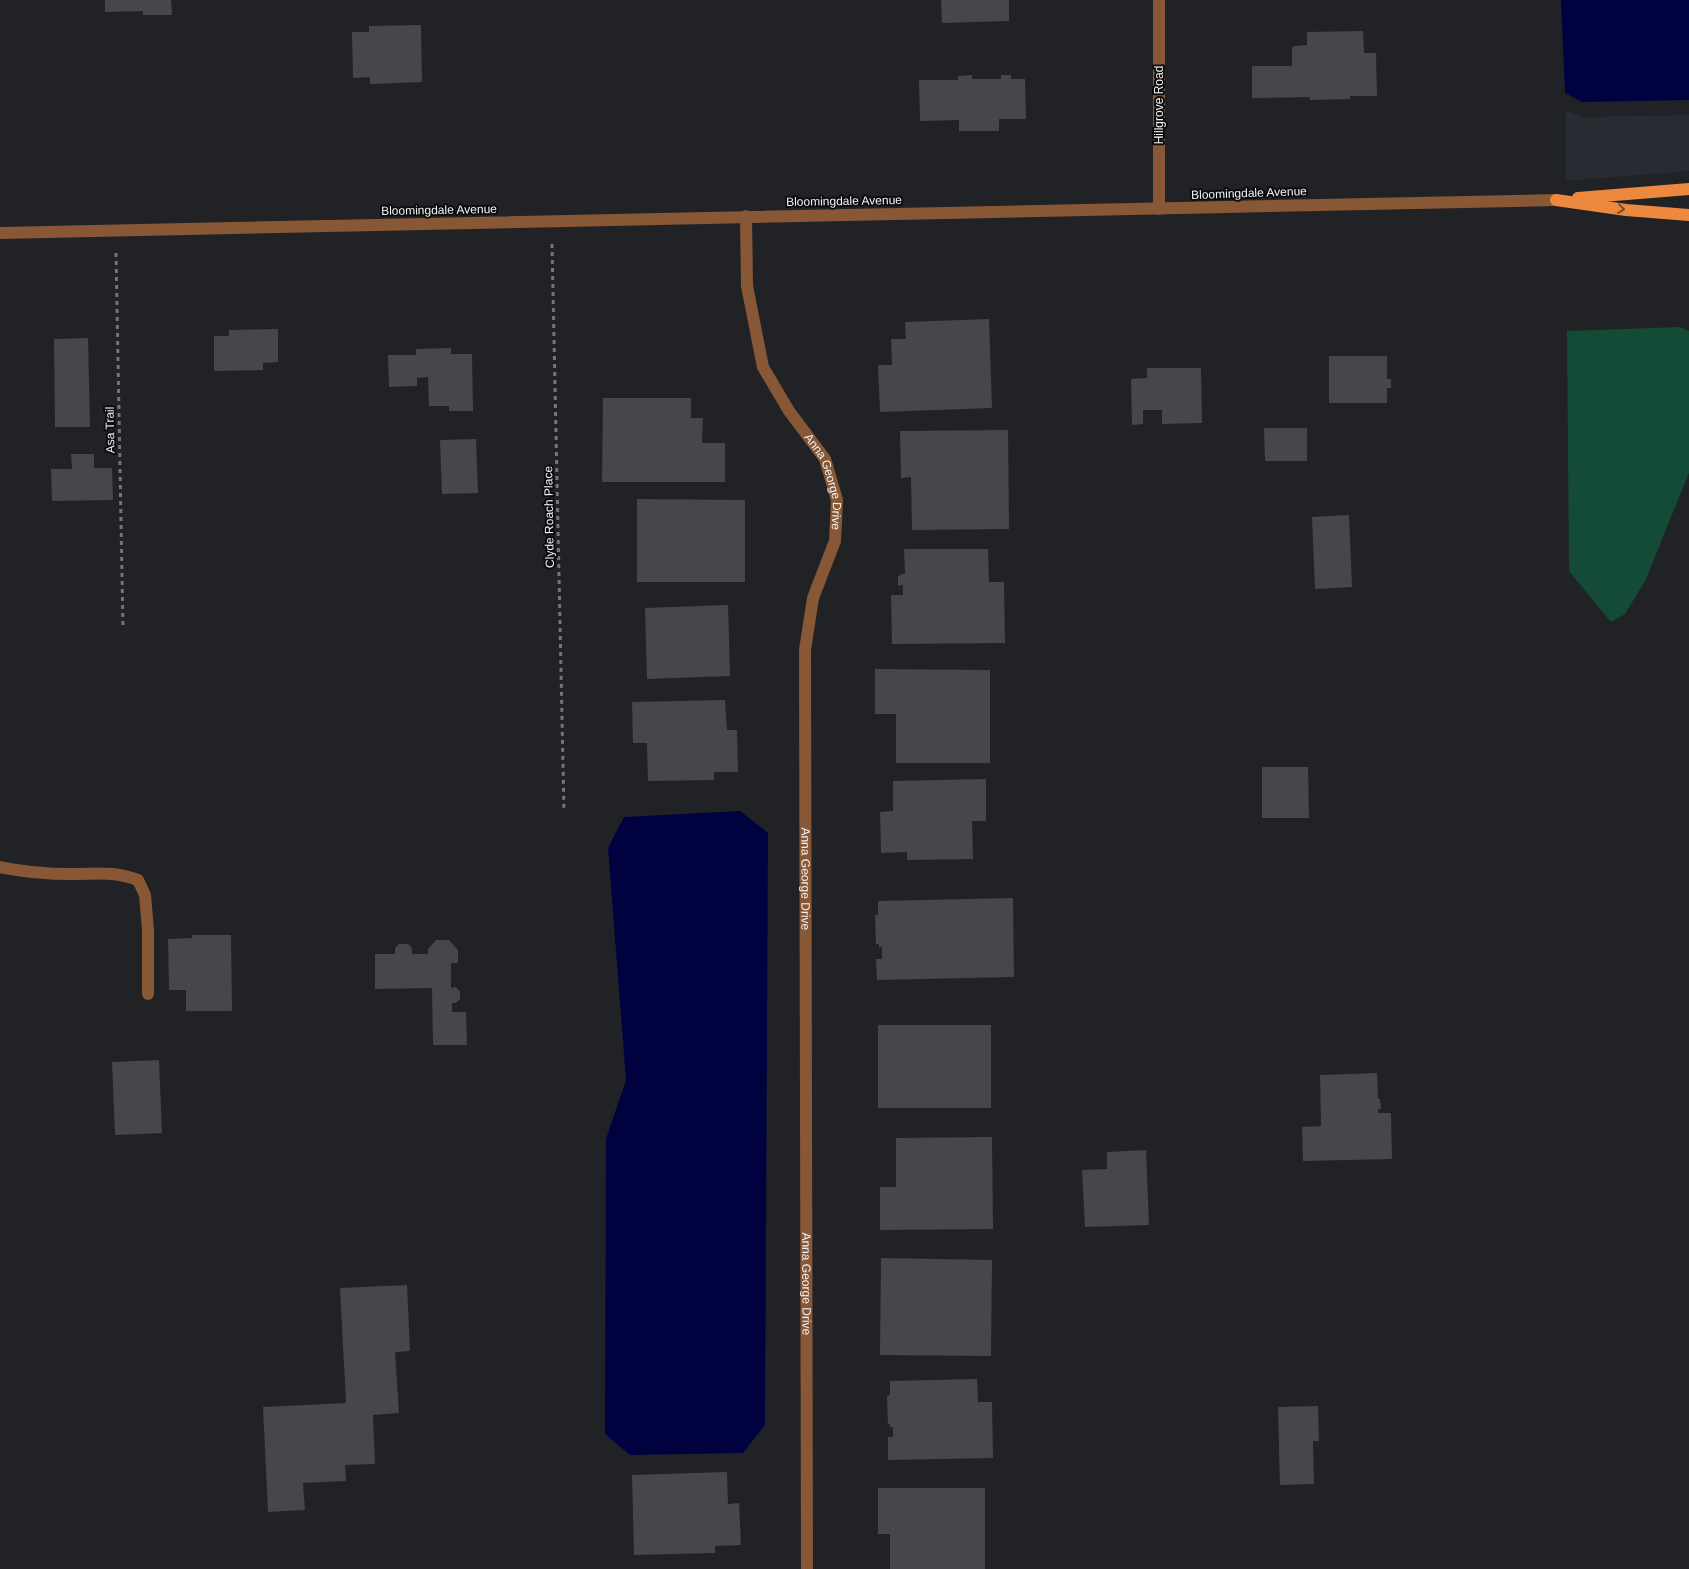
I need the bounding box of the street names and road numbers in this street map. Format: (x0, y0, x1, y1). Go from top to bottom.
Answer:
street label: Hillgrove Road (1152, 66, 1166, 144)
street label: Bloomingdale Avenue (1191, 184, 1307, 202)
street label: Bloomingdale Avenue (786, 193, 902, 209)
street label: Bloomingdale Avenue (381, 202, 497, 218)
street label: Asa Trail (103, 407, 117, 453)
street label: Anna George Drive (801, 431, 844, 531)
street label: Clyde Roach Place (541, 466, 557, 568)
street label: Anna George Drive (798, 827, 813, 931)
street label: Anna George Drive (799, 1232, 813, 1336)

